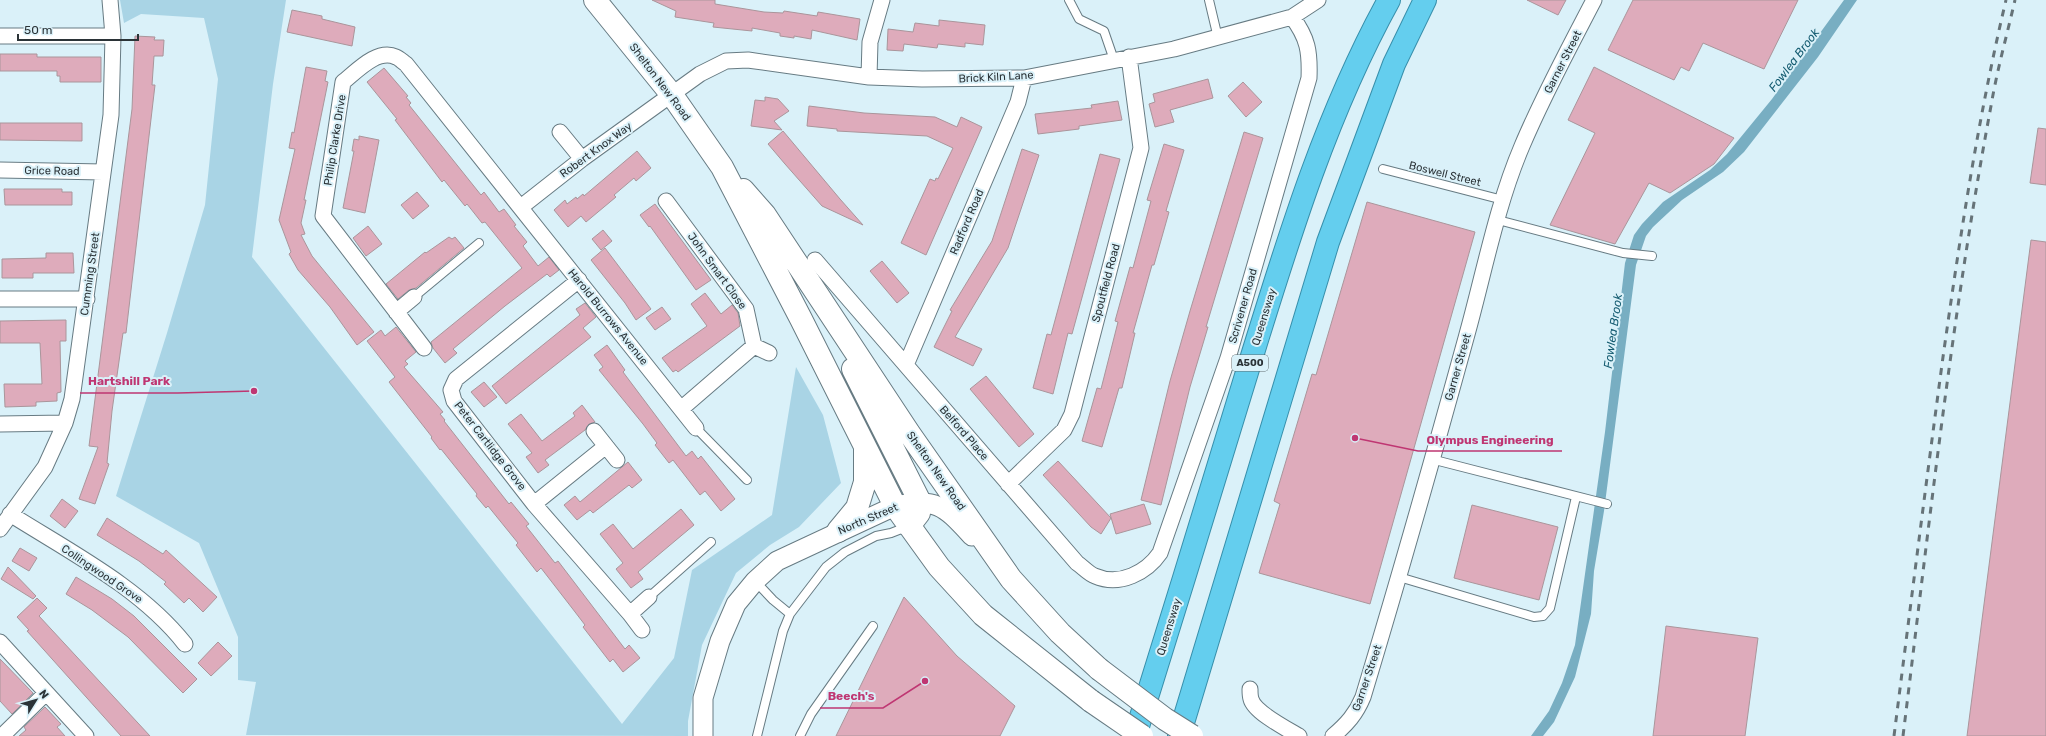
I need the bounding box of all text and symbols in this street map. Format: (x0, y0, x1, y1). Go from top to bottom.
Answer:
scale bar (18, 16, 138, 42)
text: 50 m (24, 23, 52, 37)
water label: Fowlea Brook (1766, 25, 1823, 94)
street label: Garner Street (1542, 28, 1585, 96)
street label: Shelton New Road (627, 41, 693, 123)
street label: Brick Kiln Lane (958, 69, 1034, 85)
street label: Philip Clarke Drive (321, 94, 349, 186)
street label: Robert Knox Way (557, 120, 635, 180)
street label: Boswell Street (1408, 159, 1483, 189)
street label: Grice Road (24, 164, 80, 178)
street label: Radford Road (947, 187, 987, 257)
street label: John Smart Close (685, 230, 749, 312)
street label: Cumming Street (78, 231, 102, 316)
street label: Spoutfield Road (1089, 242, 1123, 324)
street label: Harold Burrows Avenue (565, 266, 651, 368)
street label: Scrivener Road (1226, 267, 1260, 345)
street label: Queensway (1249, 287, 1279, 347)
water label: Fowlea Brook (1601, 292, 1625, 369)
street label: Garner Street (1442, 331, 1474, 402)
road number: A500 (1232, 355, 1268, 371)
callout: Hartshill Park (80, 369, 178, 393)
text: Hartshill Park (88, 374, 170, 388)
street label: Peter Cartlidge Grove (451, 399, 529, 493)
street label: Belford Place (937, 403, 991, 463)
callout: Olympus Engineering (1418, 427, 1562, 451)
street label: Shelton New Road (904, 429, 968, 513)
text: Olympus Engineering (1426, 433, 1554, 447)
street label: North Street (836, 500, 900, 537)
street label: Collingwood Grove (59, 542, 145, 606)
street label: Queensway (1154, 597, 1184, 657)
street label: Garner Street (1350, 643, 1385, 713)
north arrow (16, 680, 56, 720)
callout: Beech's (820, 684, 883, 708)
text: N (36, 687, 51, 701)
text: Beech's (828, 689, 875, 703)

